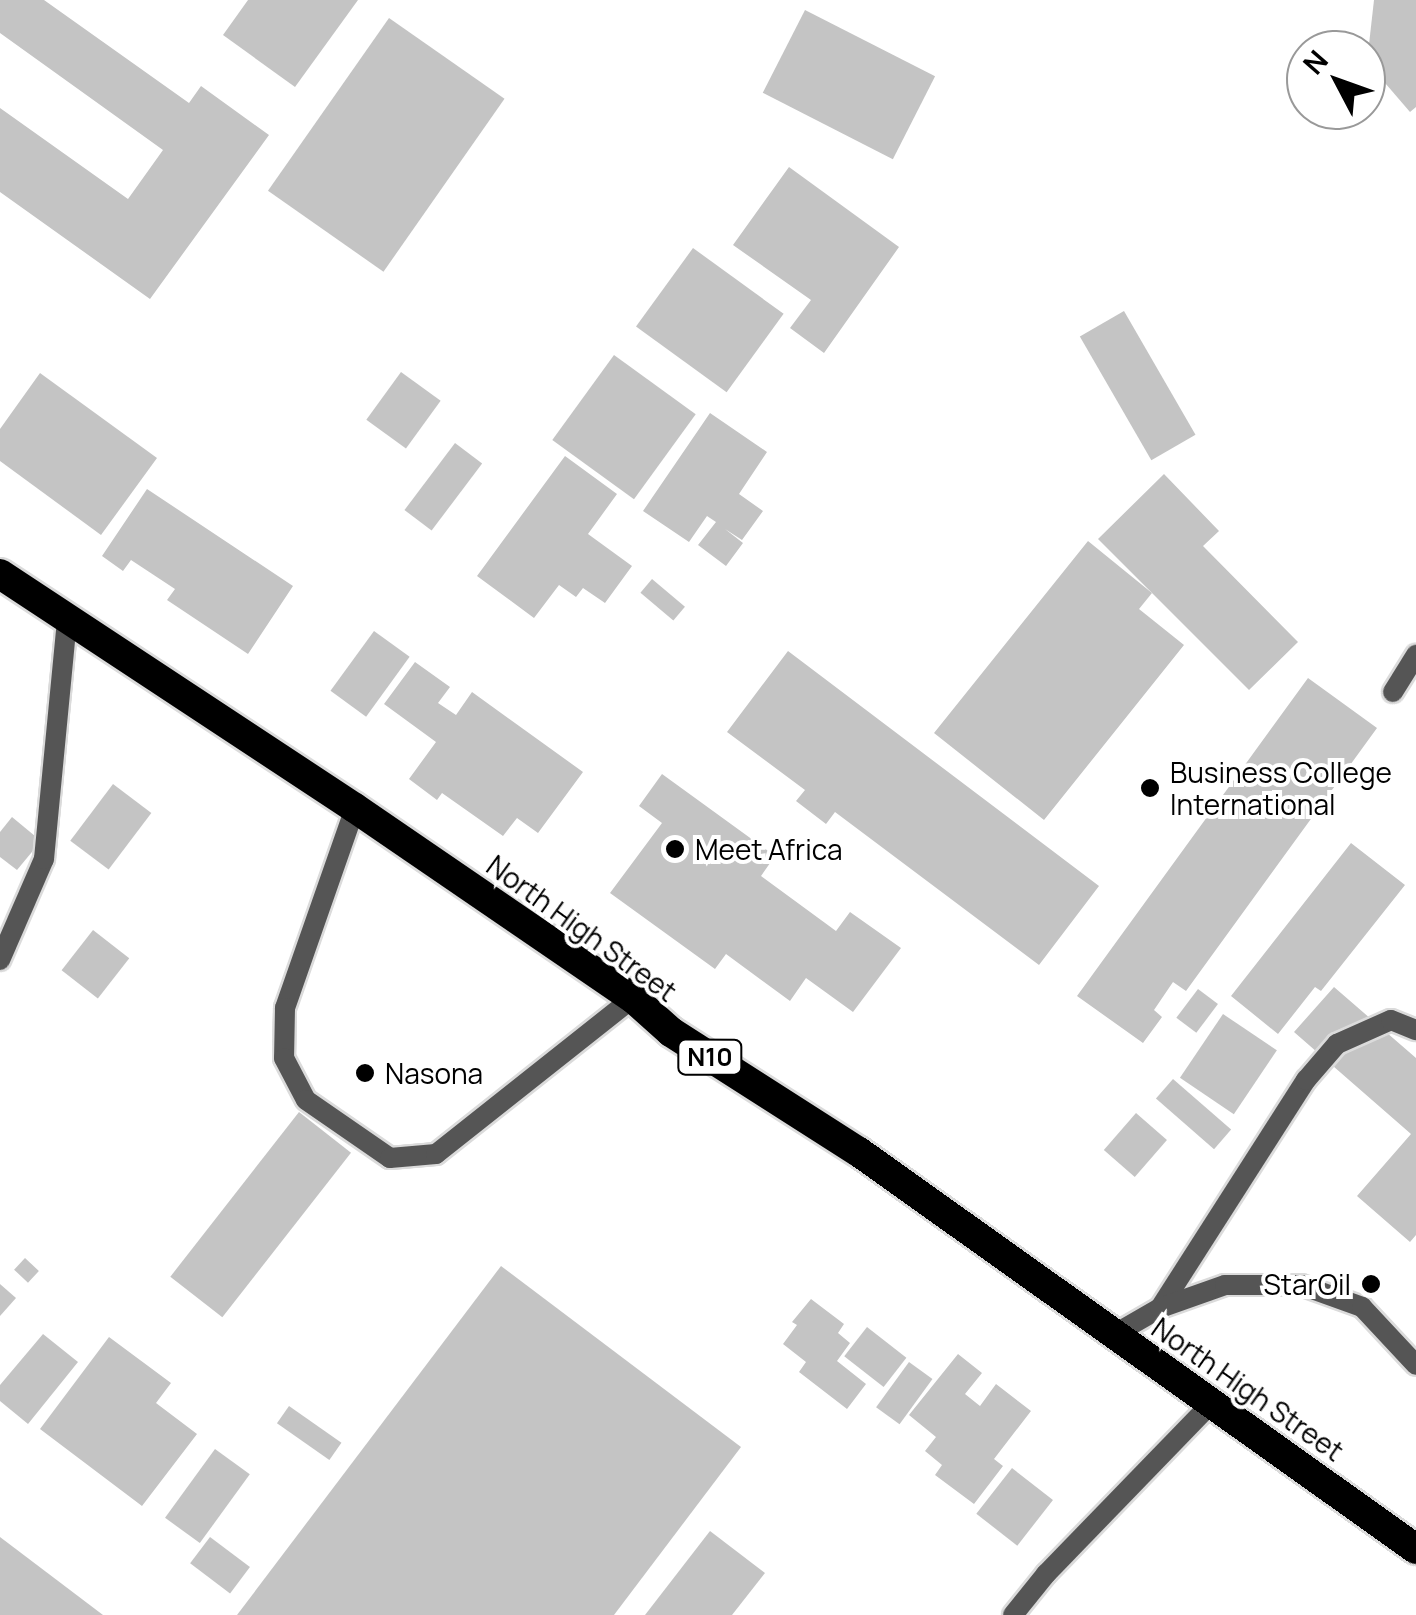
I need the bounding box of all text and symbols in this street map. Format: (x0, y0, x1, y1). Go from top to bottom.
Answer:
north arrow (1286, 30, 1386, 130)
text: N (1294, 42, 1336, 82)
place label: Business College International (1170, 755, 1392, 821)
marker: Business College International (1139, 777, 1161, 799)
place label: Meet Africa (695, 832, 843, 866)
marker: Meet Africa (664, 838, 686, 860)
street label: North High Street (481, 848, 683, 1008)
road number: N10 (675, 1037, 745, 1077)
place label: Nasona (385, 1056, 483, 1090)
marker: Nasona (354, 1062, 376, 1084)
place label: StarOil (1264, 1267, 1351, 1301)
marker: StarOil (1360, 1273, 1382, 1295)
street label: North High Street (1146, 1310, 1350, 1468)

